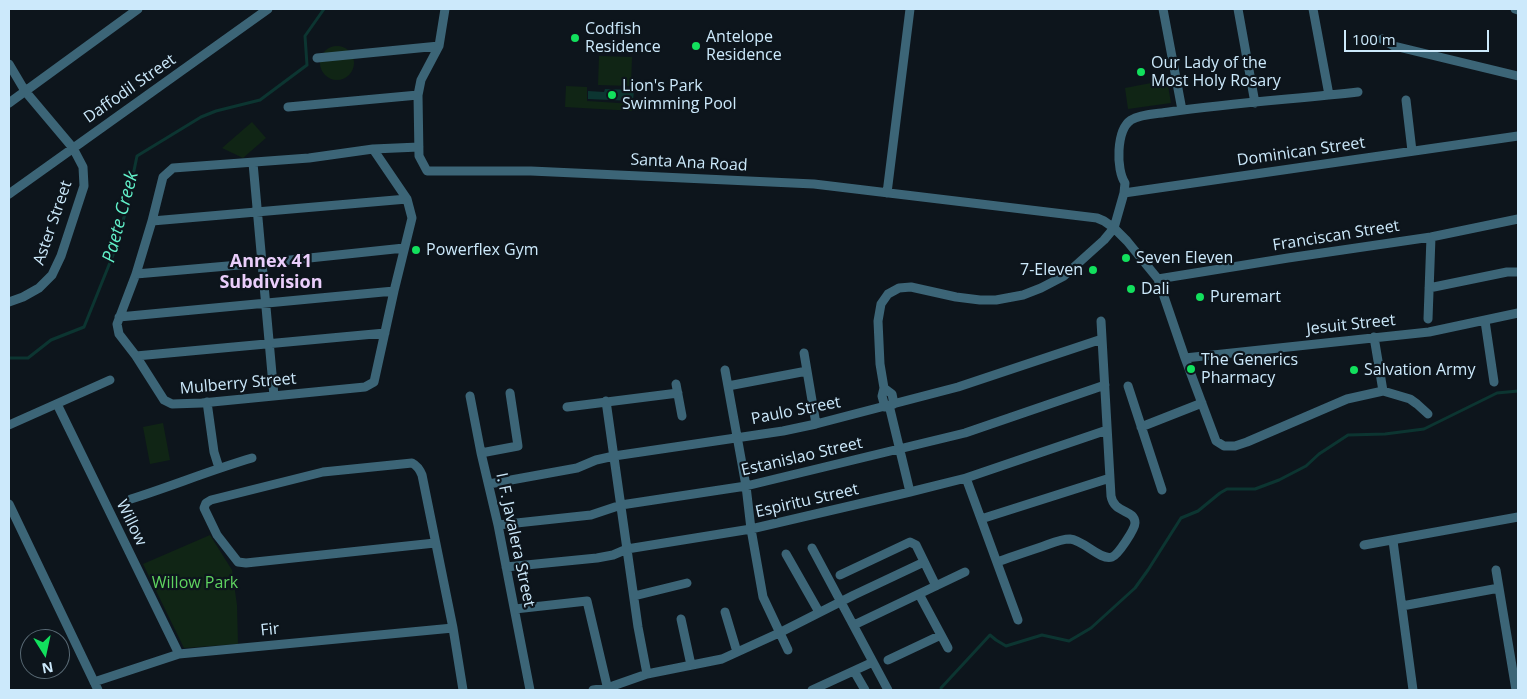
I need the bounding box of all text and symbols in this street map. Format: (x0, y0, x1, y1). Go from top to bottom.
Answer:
place label: Codfish Residence (585, 19, 661, 57)
scale bar (1347, 20, 1492, 52)
place label: Antelope Residence (706, 27, 782, 65)
text: 100 m (1352, 29, 1396, 49)
marker: Codfish Residence (569, 32, 581, 44)
marker: Antelope Residence (690, 40, 702, 52)
street label: Daffodil Street (80, 50, 180, 128)
place label: Our Lady of the Most Holy Rosary (1151, 53, 1281, 91)
marker: Our Lady of the Most Holy Rosary (1135, 66, 1147, 78)
place label: Lion's Park Swimming Pool (622, 76, 736, 114)
marker: Lion's Park Swimming Pool (606, 89, 618, 101)
street label: Dominican Street (1236, 134, 1366, 170)
street label: Santa Ana Road (630, 150, 748, 176)
water label: Paete Creek (98, 169, 144, 265)
street label: Aster Street (30, 178, 76, 268)
street label: Franciscan Street (1271, 217, 1401, 255)
place label: Powerflex Gym (426, 240, 539, 260)
marker: Powerflex Gym (410, 244, 422, 256)
place label: Seven Eleven (1136, 248, 1233, 268)
district label: Annex 41 Subdivision (219, 251, 323, 294)
marker: Seven Eleven (1120, 252, 1132, 264)
place label: 7-Eleven (1020, 260, 1083, 280)
marker: 7-Eleven (1087, 264, 1099, 276)
place label: Dali (1141, 279, 1170, 299)
marker: Dali (1125, 283, 1137, 295)
place label: Puremart (1210, 287, 1281, 307)
marker: Puremart (1194, 291, 1206, 303)
street label: Jesuit Street (1306, 311, 1396, 339)
place label: The Generics Pharmacy (1201, 350, 1298, 388)
place label: Salvation Army (1364, 360, 1475, 380)
marker: The Generics Pharmacy (1185, 363, 1197, 375)
marker: Salvation Army (1348, 364, 1360, 376)
street label: Mulberry Street (179, 369, 297, 399)
street label: Paulo Street (750, 393, 842, 429)
street label: Estanislao Street (739, 434, 865, 480)
street label: I. F. Javalera Street (491, 471, 539, 609)
street label: Espiritu Street (754, 480, 860, 522)
street label: Willow (112, 497, 150, 549)
park label: Willow Park (152, 573, 238, 593)
street label: Fir (260, 619, 280, 641)
north arrow (20, 629, 70, 679)
text: N (40, 658, 55, 679)

